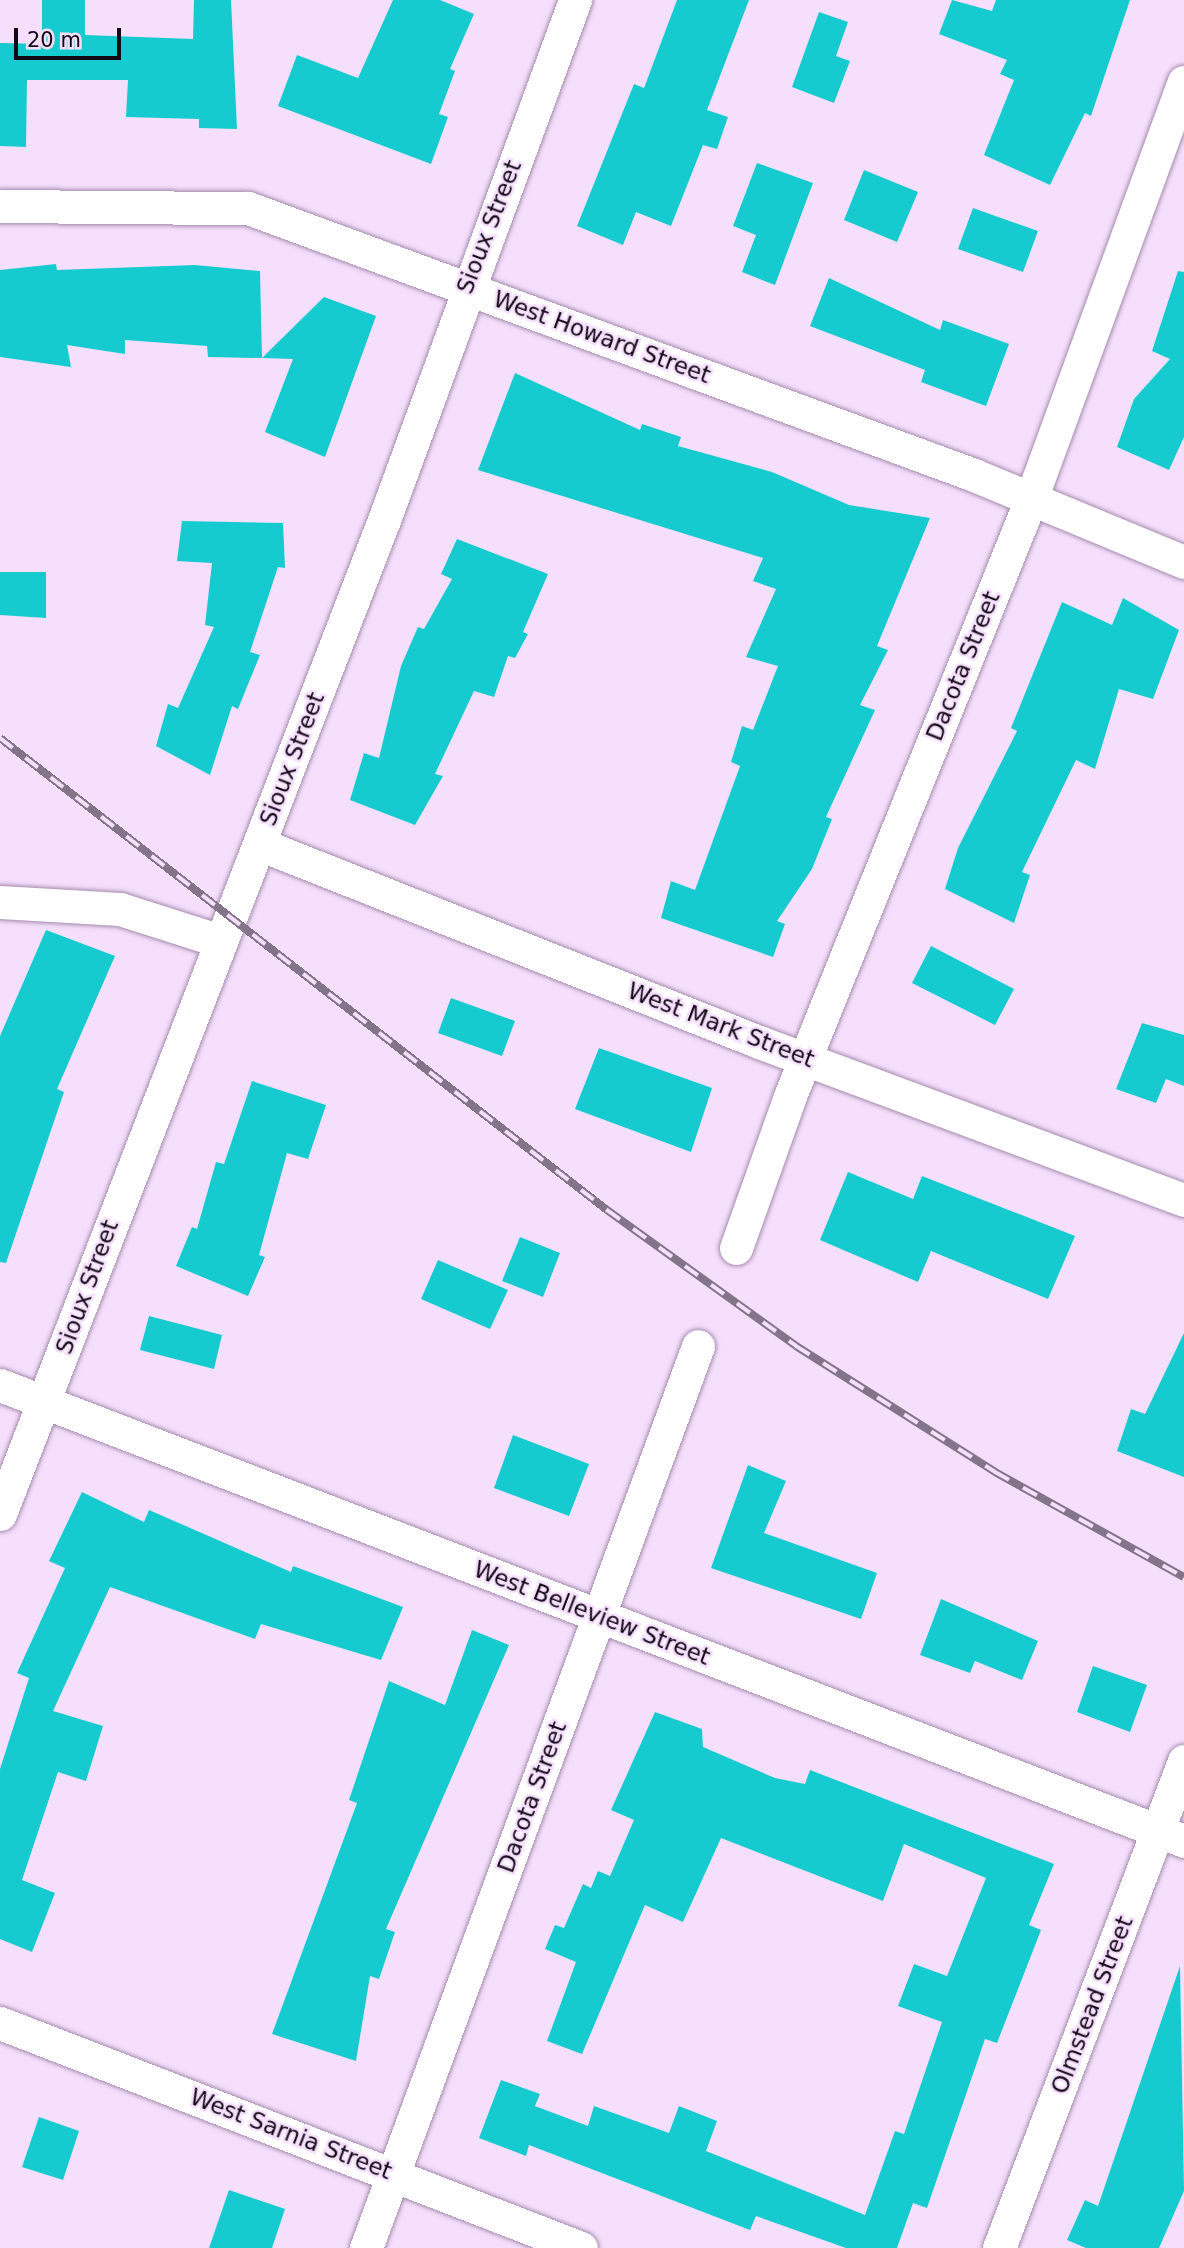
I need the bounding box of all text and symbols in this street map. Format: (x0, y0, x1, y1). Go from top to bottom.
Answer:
scale bar (18, 14, 124, 58)
text: 20 m (27, 28, 81, 52)
street label: Sioux Street (451, 156, 527, 298)
street label: West Howard Street (490, 285, 714, 389)
street label: Dacota Street (920, 587, 1006, 745)
street label: Sioux Street (254, 688, 330, 830)
street label: West Mark Street (624, 977, 818, 1073)
street label: Sioux Street (50, 1216, 124, 1358)
street label: West Belleview Street (470, 1555, 714, 1671)
street label: Dacota Street (492, 1718, 572, 1876)
street label: Olmstead Street (1045, 1912, 1139, 2098)
street label: West Sarnia Street (186, 2083, 396, 2185)

